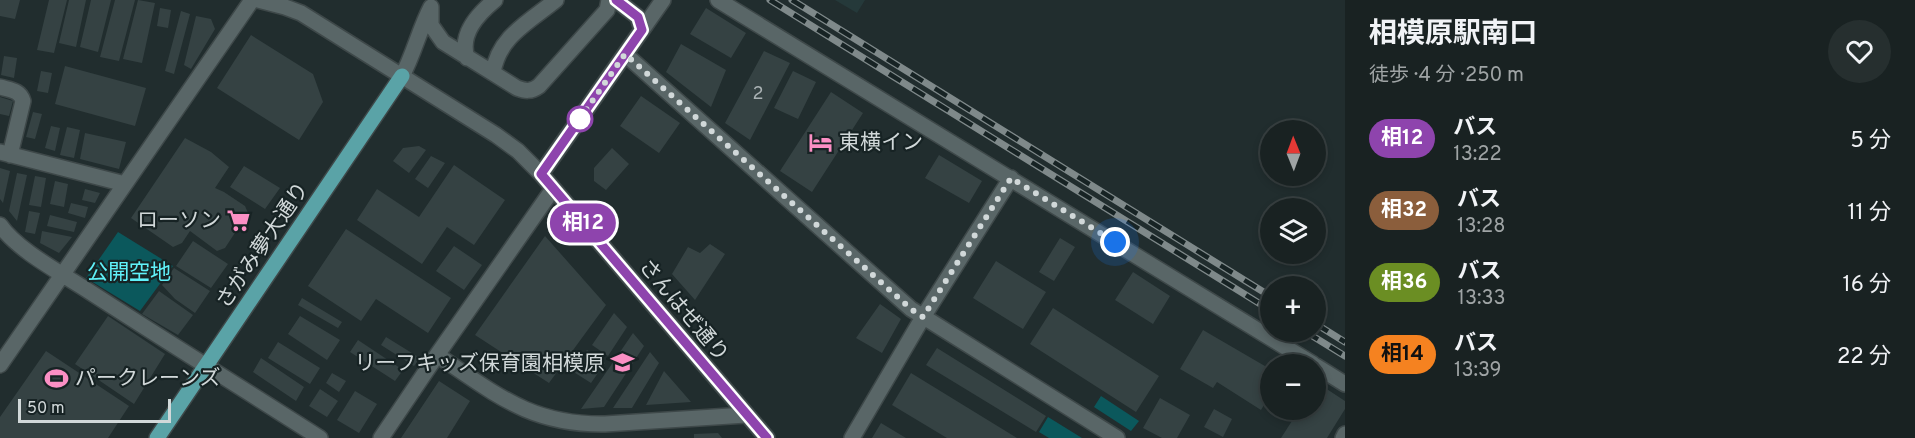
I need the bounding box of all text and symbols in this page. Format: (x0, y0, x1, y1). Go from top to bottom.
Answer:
text: 相模原駅南口 (1369, 17, 1537, 53)
button: heart (1828, 20, 1891, 83)
text: 徒歩 · 4 分 · 250 m (1369, 63, 1524, 89)
house number: 2 (752, 83, 764, 106)
unlabelled marker (567, 106, 593, 132)
text: バス (1453, 115, 1497, 142)
north arrow (1260, 120, 1326, 186)
map controls (1260, 120, 1326, 420)
text: 相12 (1381, 125, 1423, 152)
text: 5 分 (1850, 128, 1891, 155)
hotel icon: 東横イン (808, 129, 834, 155)
place label: 東横イン (839, 130, 923, 157)
text: 13:22 (1453, 142, 1502, 168)
street label: さがみ夢大通り (211, 177, 316, 314)
text: バス (1457, 187, 1501, 214)
text: 相32 (1381, 197, 1427, 224)
button: layers (1260, 198, 1326, 264)
text: 11 分 (1847, 200, 1891, 227)
line badge: 相12 (548, 204, 618, 242)
supermarket icon: ローソン (226, 207, 252, 233)
place label: ローソン (137, 208, 221, 235)
text: 相12 (562, 210, 604, 237)
text: 13:28 (1457, 214, 1505, 240)
your location (1100, 227, 1130, 257)
street label: さんはぜ通り (632, 254, 734, 368)
text: バス (1458, 259, 1502, 286)
park label: 公開空地 (87, 260, 171, 287)
text: 相36 (1381, 269, 1428, 296)
text: 16 分 (1842, 272, 1891, 299)
button: + (1260, 276, 1326, 342)
text: 13:33 (1458, 286, 1506, 312)
text: バス (1454, 331, 1498, 358)
text: 相14 (1381, 341, 1424, 368)
text: 22 分 (1837, 344, 1891, 371)
school or university icon: リーフキッズ保育園相模原 (610, 350, 636, 376)
place label: リーフキッズ保育園相模原 (354, 351, 605, 378)
button: − (1260, 354, 1326, 420)
text: 13:39 (1454, 358, 1502, 384)
sports icon: パークレーンズ (44, 365, 70, 391)
place label: パークレーンズ (75, 366, 221, 393)
scale bar (18, 396, 171, 424)
text: 50 m (27, 399, 65, 419)

